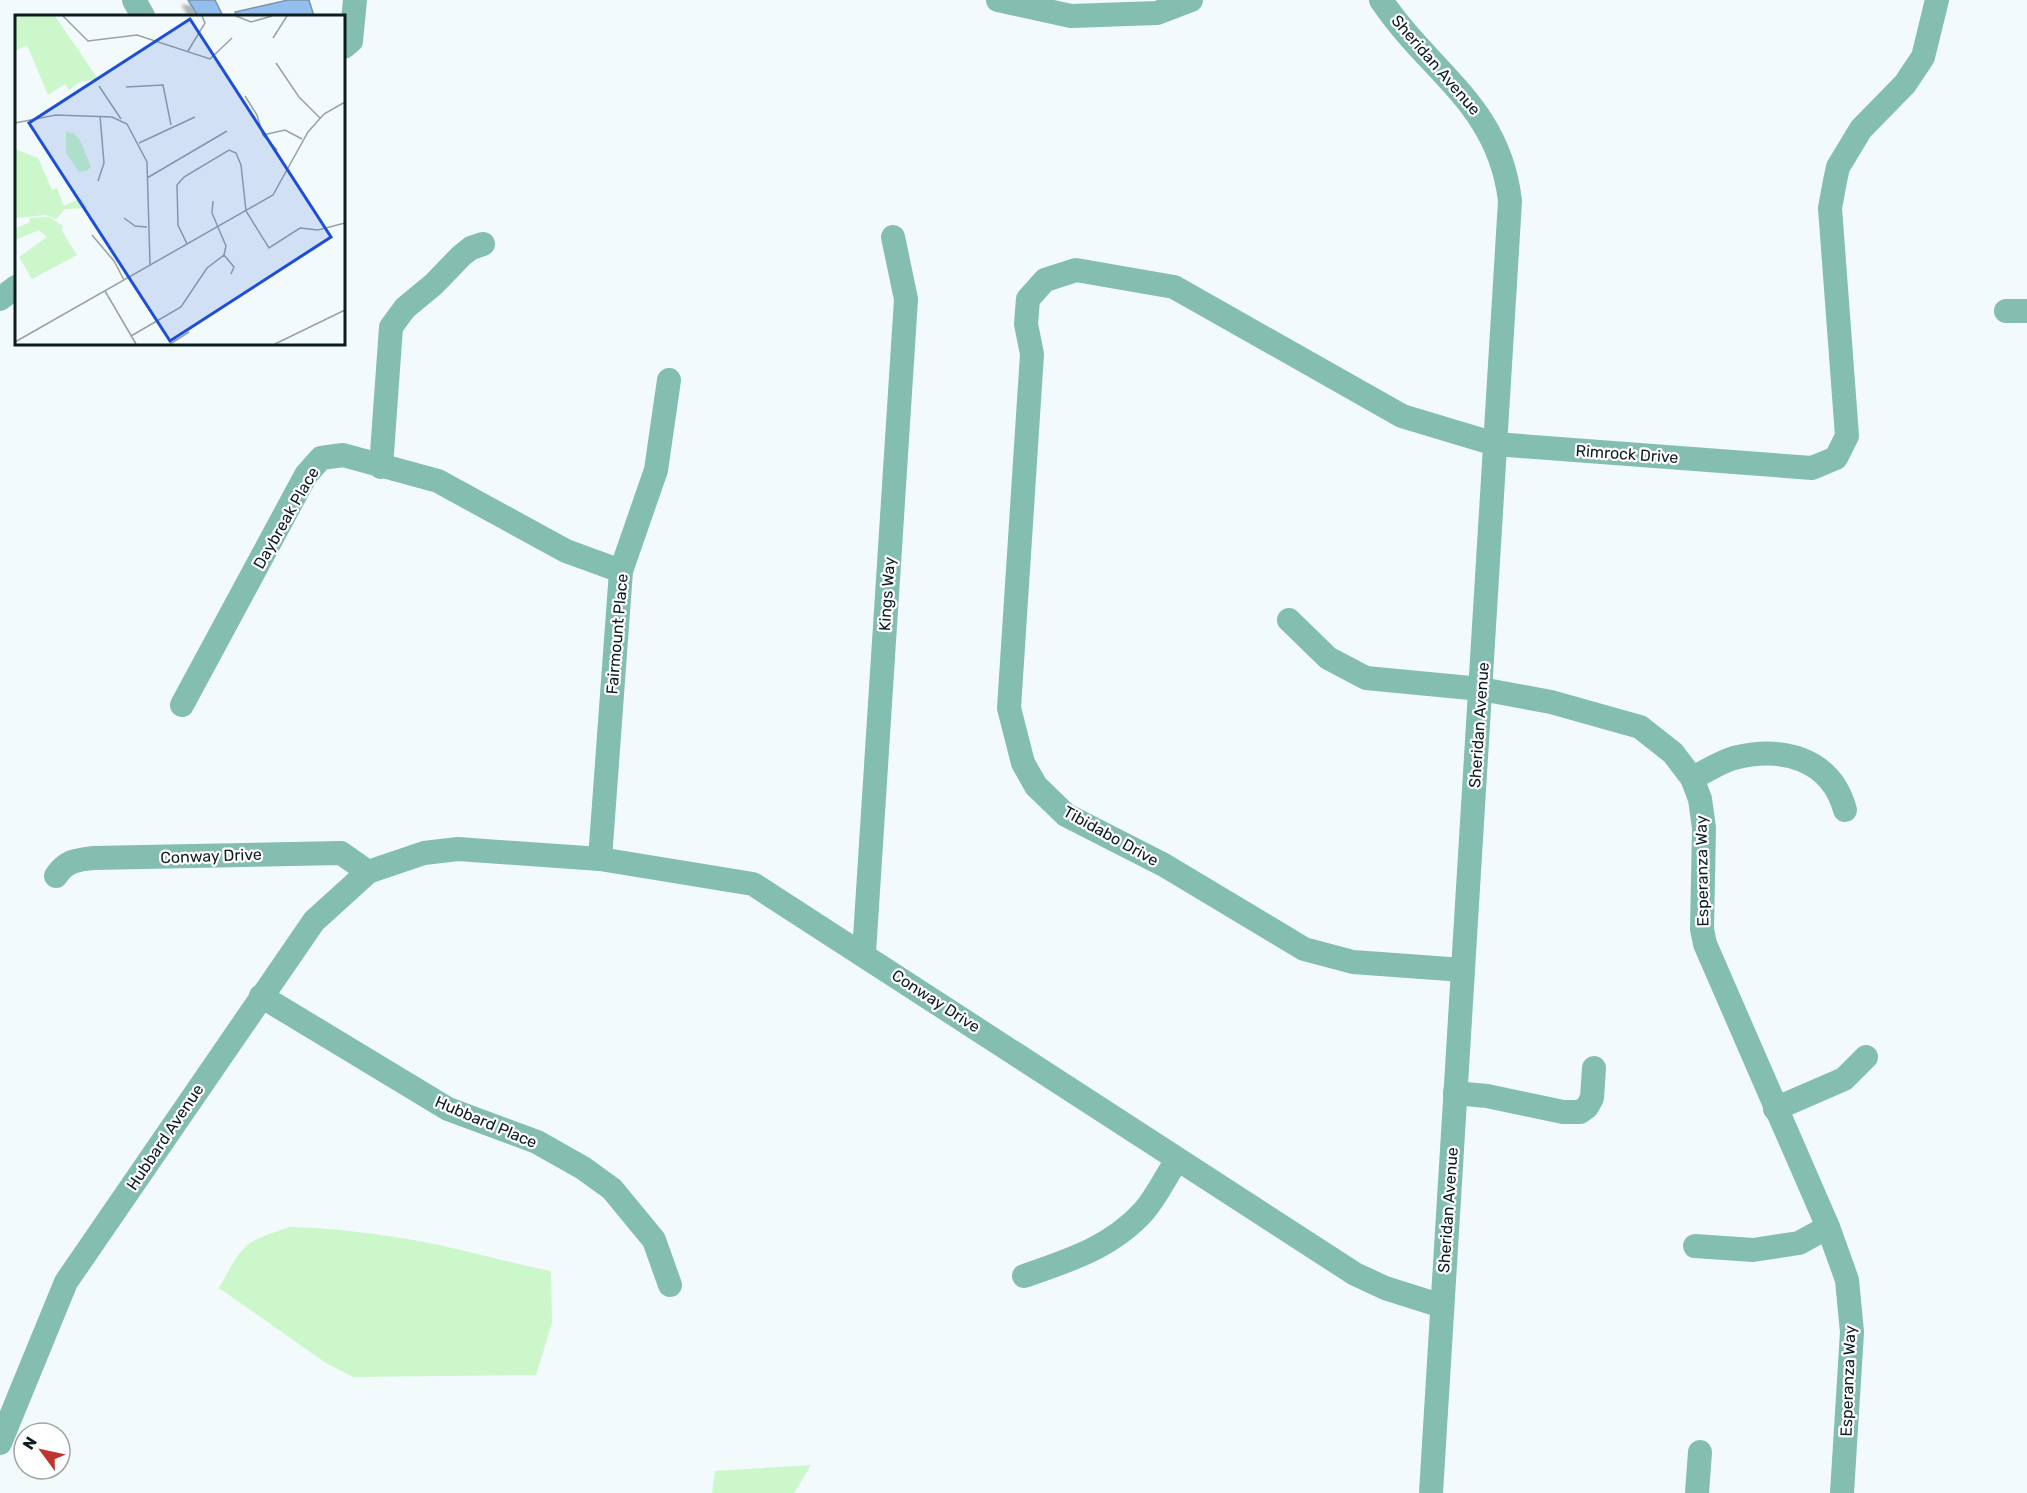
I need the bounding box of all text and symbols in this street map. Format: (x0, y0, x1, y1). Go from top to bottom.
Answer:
street label: Sheridan Avenue (1387, 11, 1485, 119)
inset map (15, 15, 345, 345)
street label: Rimrock Drive (1575, 441, 1679, 467)
street label: Daybreak Place (249, 464, 323, 572)
street label: Kings Way (875, 556, 899, 632)
street label: Fairmount Place (602, 573, 632, 695)
street label: Sheridan Avenue (1465, 661, 1493, 789)
street label: Tibidabo Drive (1060, 802, 1162, 870)
street label: Esperanza Way (1692, 815, 1712, 927)
street label: Conway Drive (160, 845, 262, 867)
street label: Conway Drive (888, 965, 984, 1037)
street label: Hubbard Avenue (122, 1080, 208, 1194)
street label: Hubbard Place (432, 1092, 540, 1152)
street label: Sheridan Avenue (1434, 1146, 1462, 1274)
street label: Esperanza Way (1837, 1325, 1859, 1437)
north arrow (12, 1421, 72, 1481)
text: N (19, 1433, 41, 1453)

